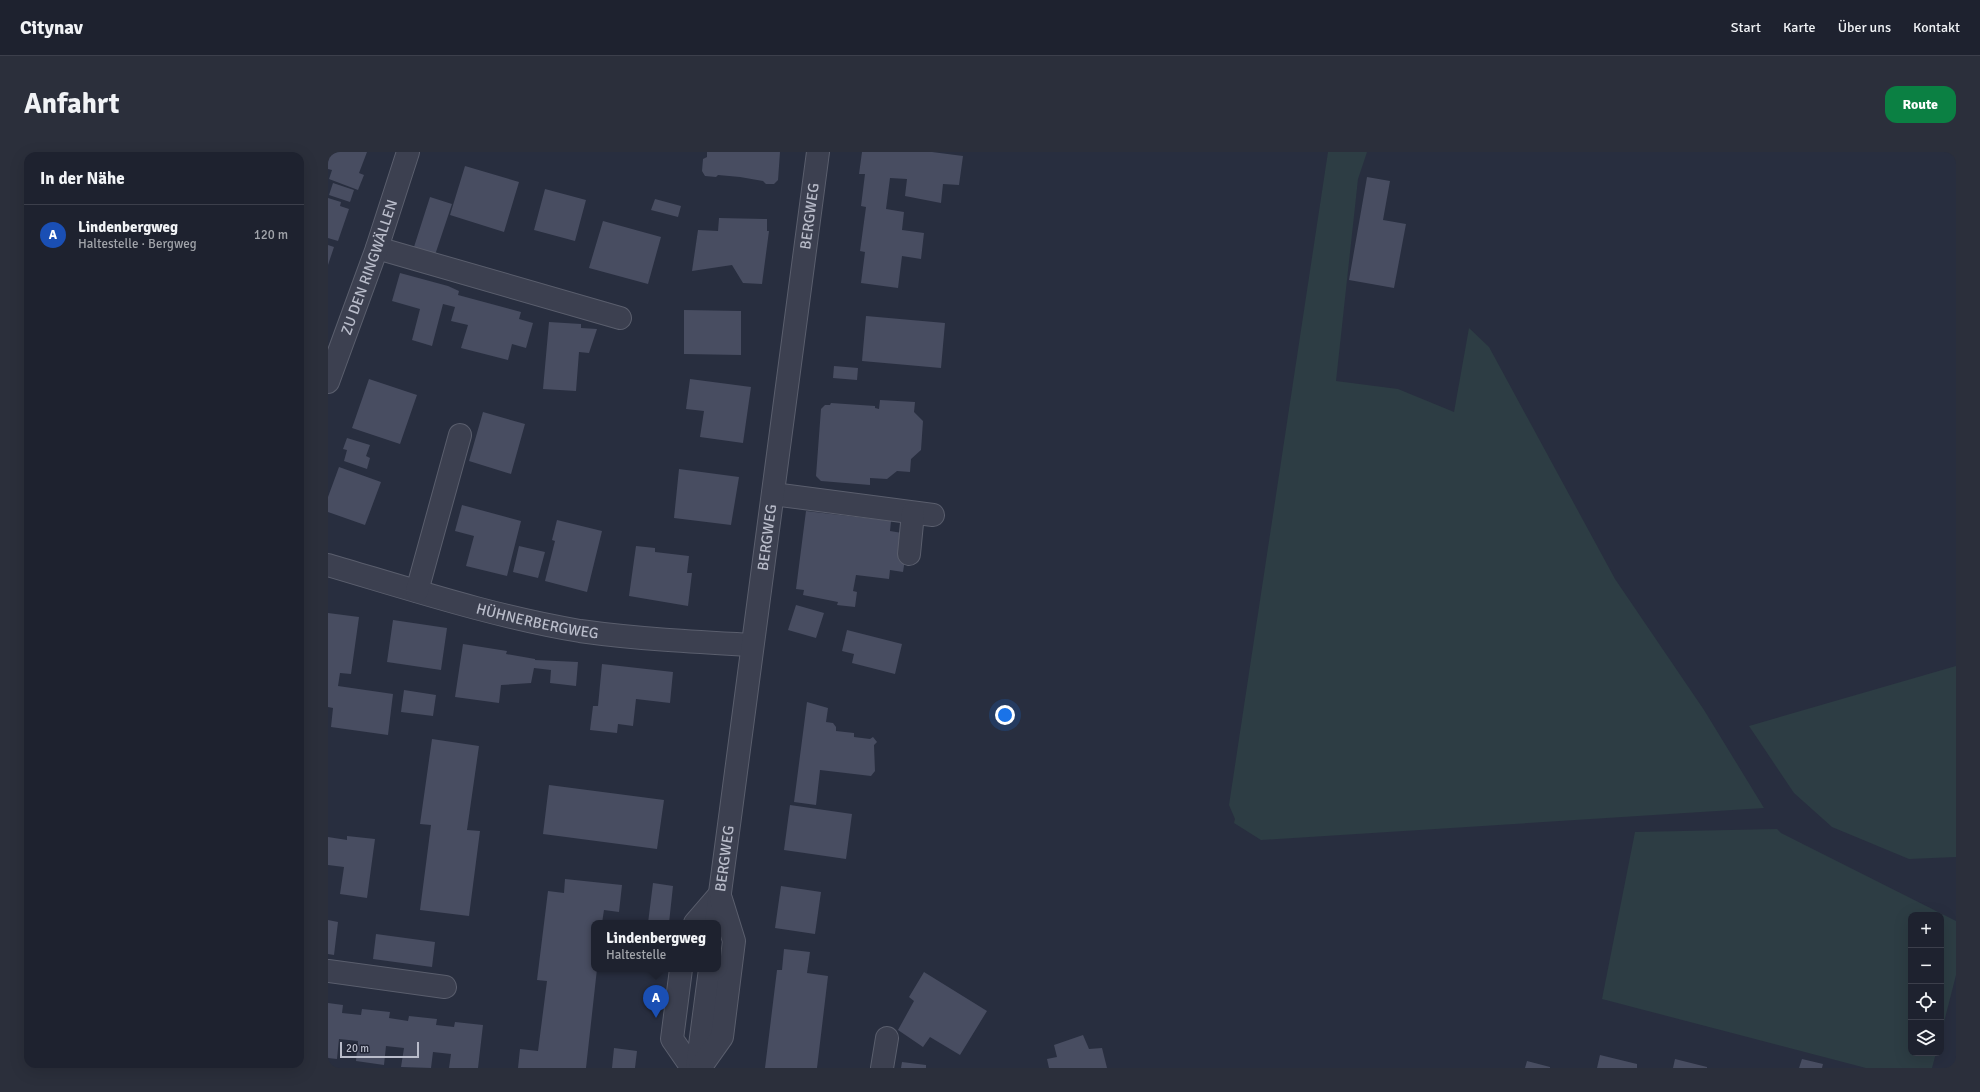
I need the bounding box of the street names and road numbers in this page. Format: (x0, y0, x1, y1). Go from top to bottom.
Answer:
street label: BERGWEG (796, 182, 823, 250)
street label: ZU DEN RINGWÄLLEN (337, 197, 401, 337)
street label: BERGWEG (754, 503, 780, 572)
street label: HÜHNERBERGWEG (474, 599, 600, 642)
street label: BERGWEG (711, 824, 738, 893)

